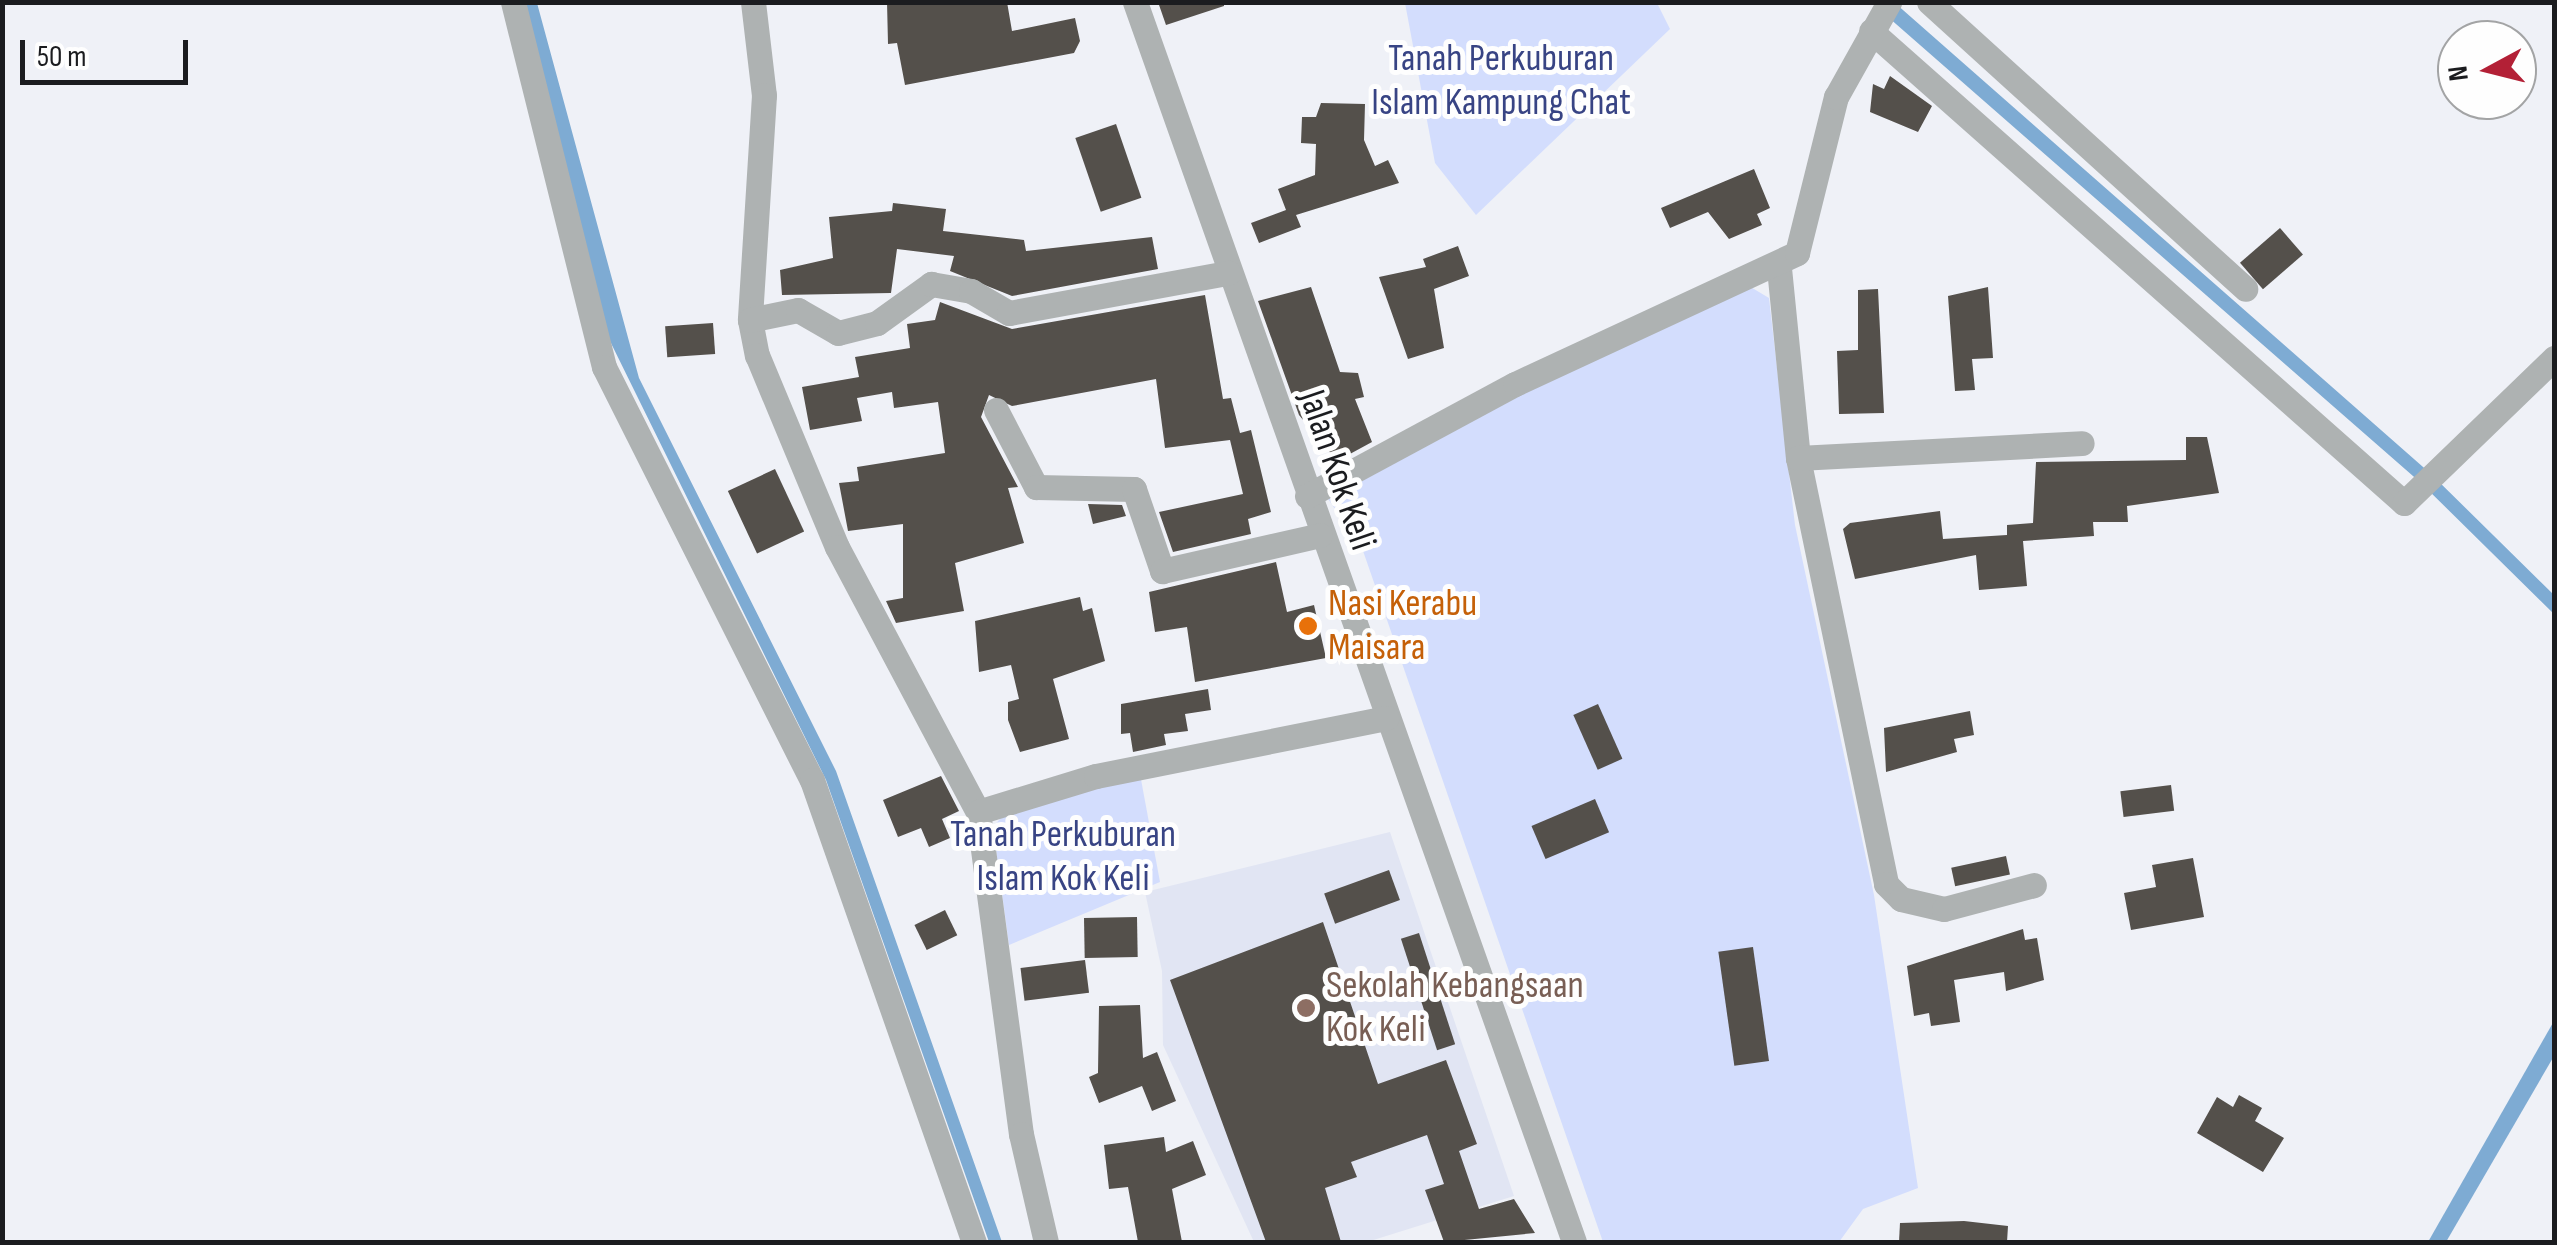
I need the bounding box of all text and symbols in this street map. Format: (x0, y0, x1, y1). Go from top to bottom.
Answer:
scale bar (25, 20, 192, 82)
north arrow (2437, 20, 2537, 120)
park label: Tanah Perkuburan Islam Kampung Chat (1371, 36, 1631, 125)
text: 50 m (37, 39, 86, 75)
text: N (2441, 64, 2476, 83)
street label: Jalan Kok Keli (1288, 384, 1386, 556)
place label: Nasi Kerabu Maisara (1328, 581, 1477, 670)
marker: Nasi Kerabu Maisara (1297, 615, 1319, 637)
park label: Tanah Perkuburan Islam Kok Keli (950, 812, 1176, 902)
place label: Sekolah Kebangsaan Kok Keli (1326, 963, 1584, 1052)
marker: Sekolah Kebangsaan Kok Keli (1295, 997, 1317, 1019)

